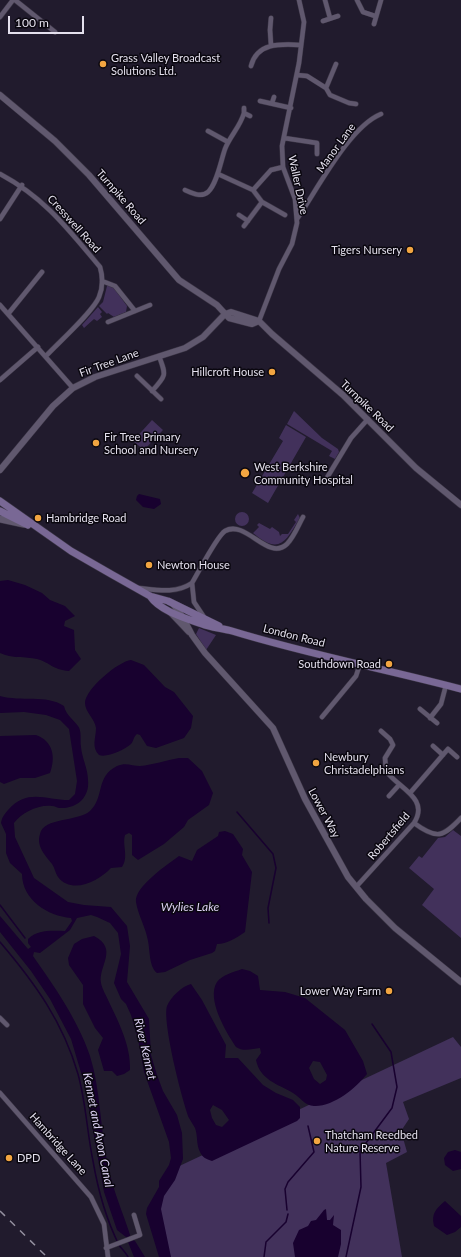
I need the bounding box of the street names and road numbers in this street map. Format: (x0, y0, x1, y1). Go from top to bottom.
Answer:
street label: Manor Lane (314, 121, 358, 175)
street label: Waller Drive (285, 154, 311, 216)
street label: Turnpike Road (93, 167, 149, 227)
street label: Cresswell Road (45, 192, 103, 256)
street label: Fir Tree Lane (78, 346, 140, 380)
street label: Turnpike Road (338, 377, 396, 435)
street label: London Road (262, 622, 326, 650)
street label: Lower Way (305, 786, 343, 840)
street label: Robertsfield (365, 809, 413, 863)
street label: Hambridge Lane (27, 1110, 89, 1178)

